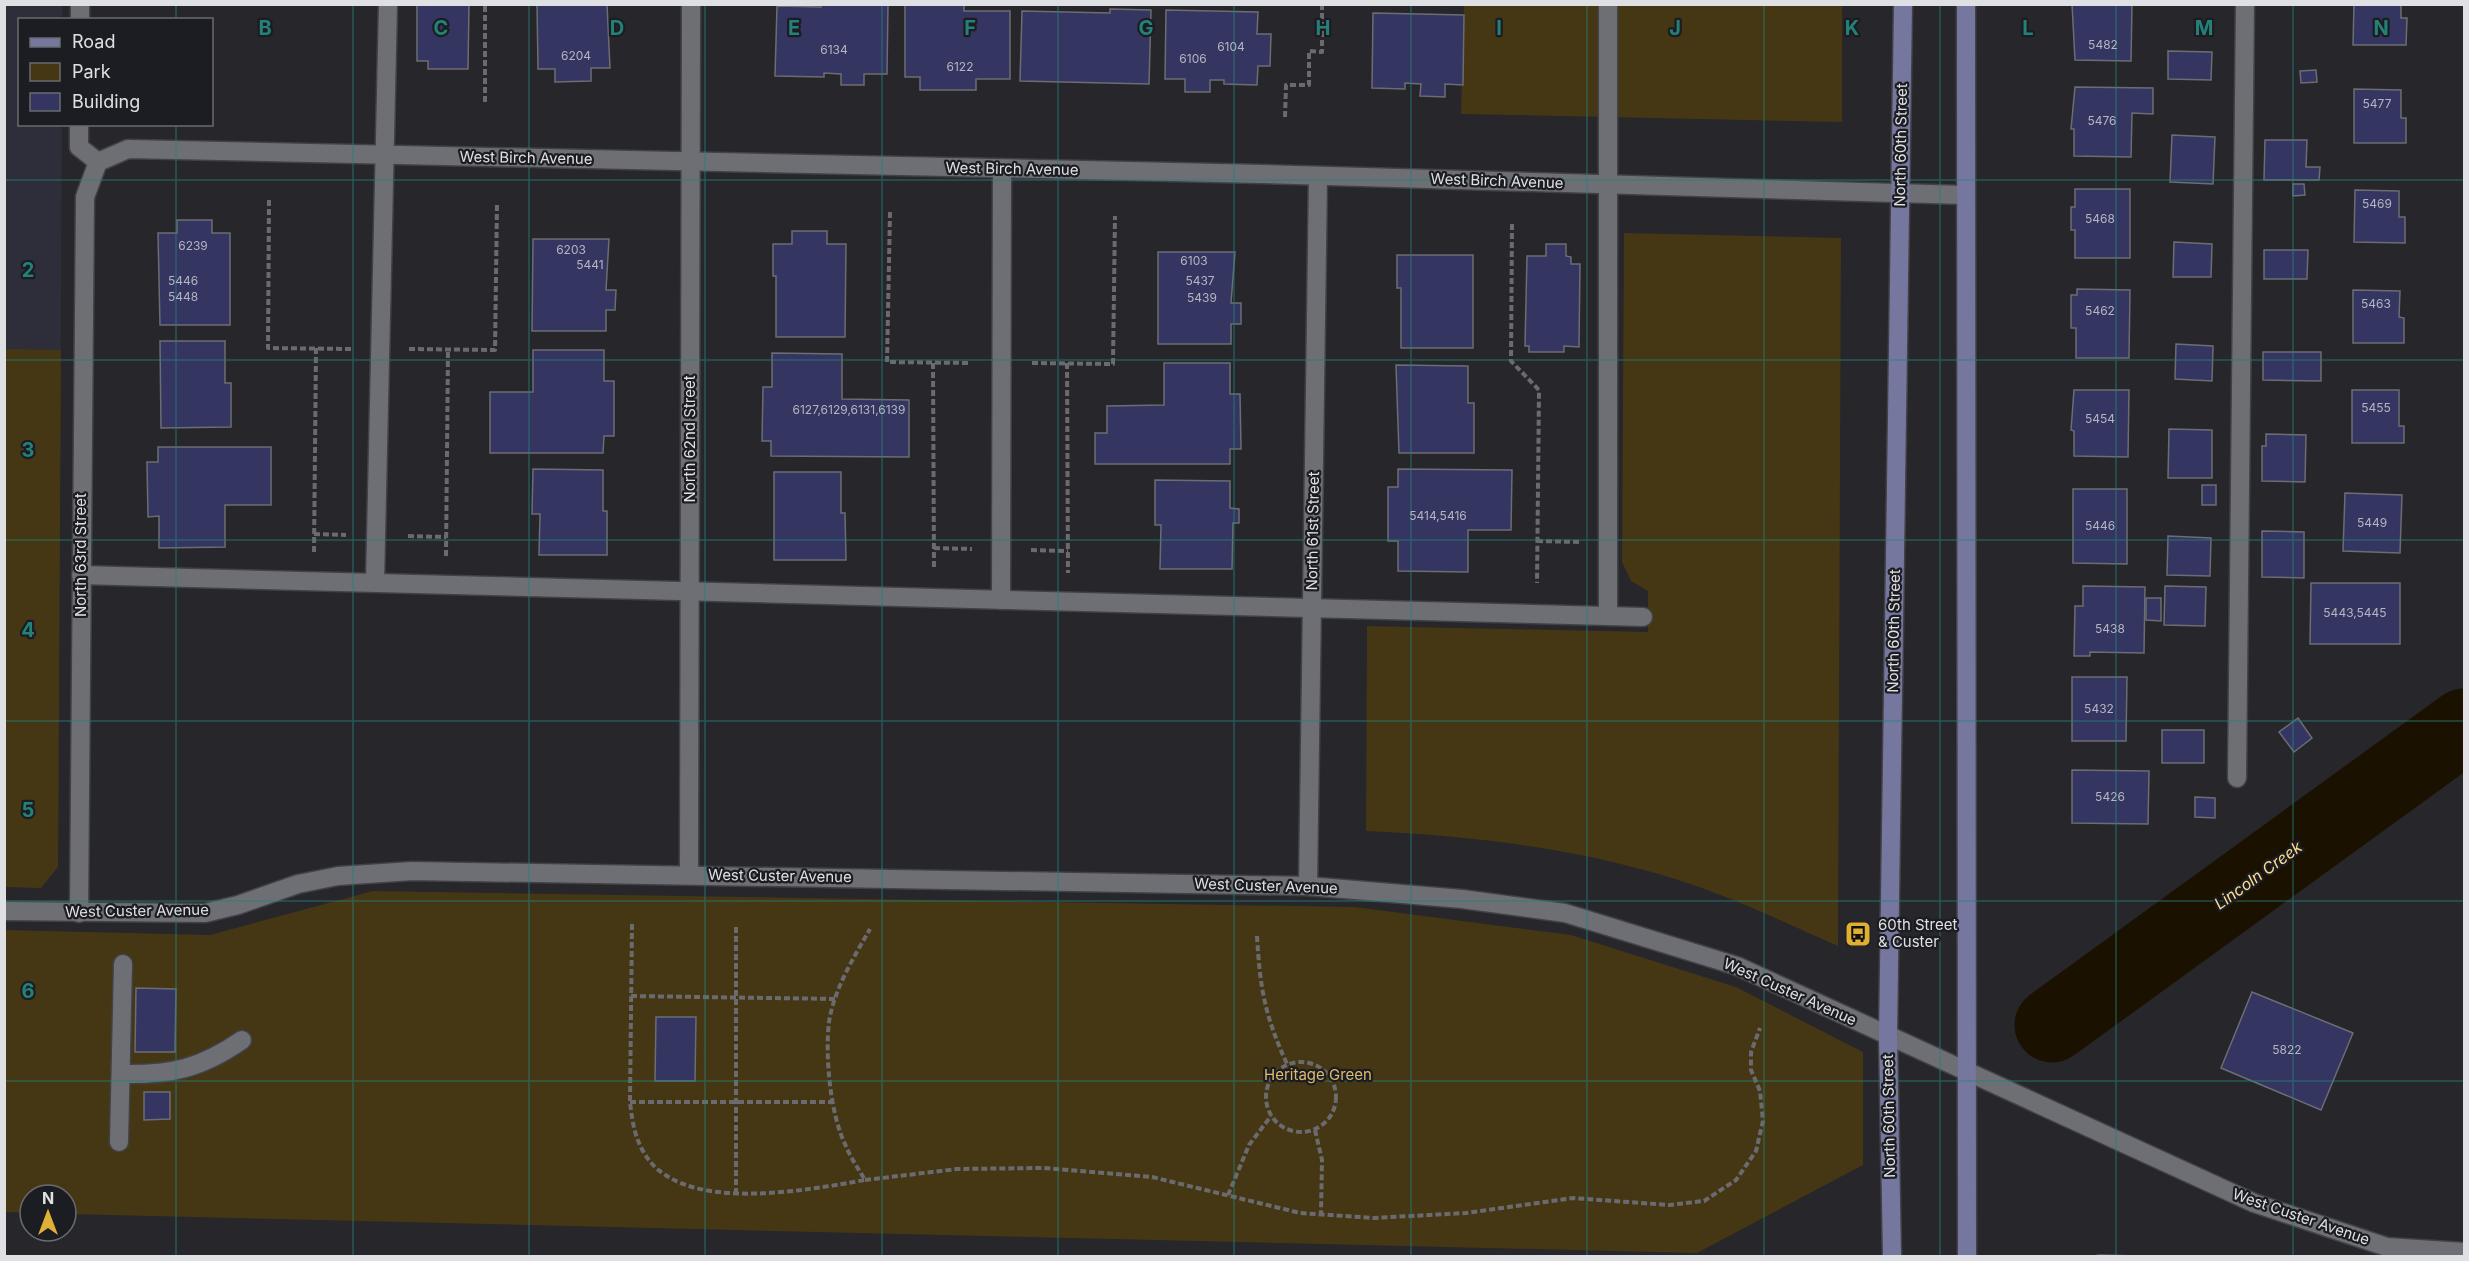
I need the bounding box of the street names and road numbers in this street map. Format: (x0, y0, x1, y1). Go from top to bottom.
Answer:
street label: North 60th Street (1890, 83, 1911, 207)
street label: West Birch Avenue (459, 147, 593, 168)
street label: West Birch Avenue (945, 158, 1079, 179)
street label: West Birch Avenue (1430, 169, 1564, 192)
street label: North 62nd Street (680, 375, 699, 503)
street label: North 61st Street (1302, 471, 1323, 591)
street label: North 63rd Street (71, 493, 90, 617)
street label: North 60th Street (1883, 569, 1904, 693)
street label: West Custer Avenue (708, 865, 852, 886)
street label: West Custer Avenue (1194, 873, 1338, 898)
street label: West Custer Avenue (65, 900, 209, 921)
street label: West Custer Avenue (1721, 954, 1860, 1029)
street label: North 60th Street (1878, 1054, 1899, 1178)
street label: West Custer Avenue (2230, 1184, 2372, 1249)

